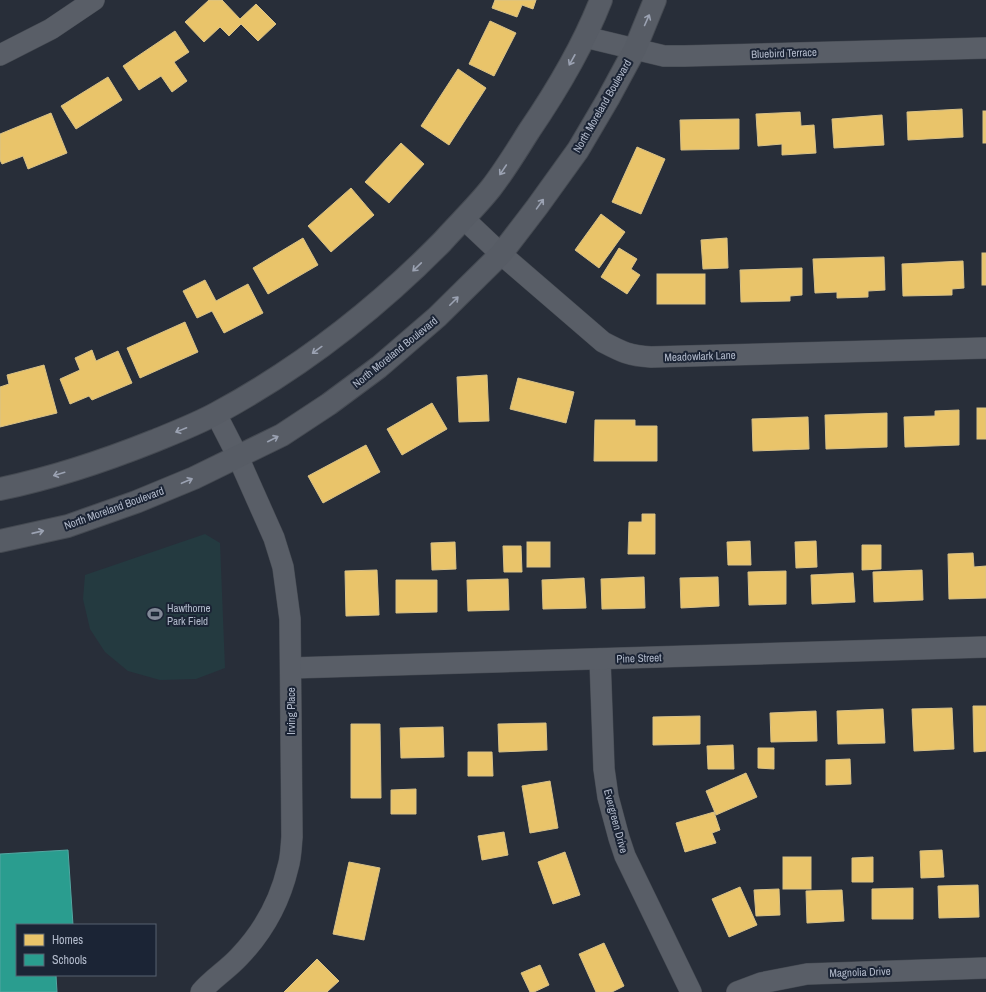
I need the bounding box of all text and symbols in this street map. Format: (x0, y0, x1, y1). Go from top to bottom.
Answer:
one-way arrow (644, 14, 652, 26)
street label: Bluebird Terrace (751, 45, 817, 61)
one-way arrow (568, 54, 575, 66)
street label: North Moreland Boulevard (570, 57, 634, 155)
one-way arrow (499, 164, 507, 175)
one-way arrow (535, 199, 544, 210)
one-way arrow (412, 262, 422, 272)
one-way arrow (449, 296, 459, 306)
street label: North Moreland Boulevard (350, 313, 440, 391)
one-way arrow (311, 346, 322, 354)
street label: Meadowlark Lane (664, 348, 736, 364)
one-way arrow (175, 427, 187, 434)
one-way arrow (267, 435, 279, 443)
one-way arrow (52, 471, 65, 478)
one-way arrow (181, 477, 193, 484)
street label: North Moreland Boulevard (62, 483, 166, 533)
one-way arrow (31, 528, 44, 536)
place label: Hawthorne Park Field (167, 601, 211, 628)
sports icon: Hawthorne Park Field (146, 605, 164, 623)
street label: Pine Street (616, 650, 662, 666)
street label: Irving Place (284, 687, 298, 735)
street label: Evergreen Drive (601, 787, 631, 855)
legend (16, 924, 156, 976)
text: Homes (52, 932, 83, 948)
text: Schools (52, 952, 87, 968)
street label: Magnolia Drive (829, 964, 891, 980)

